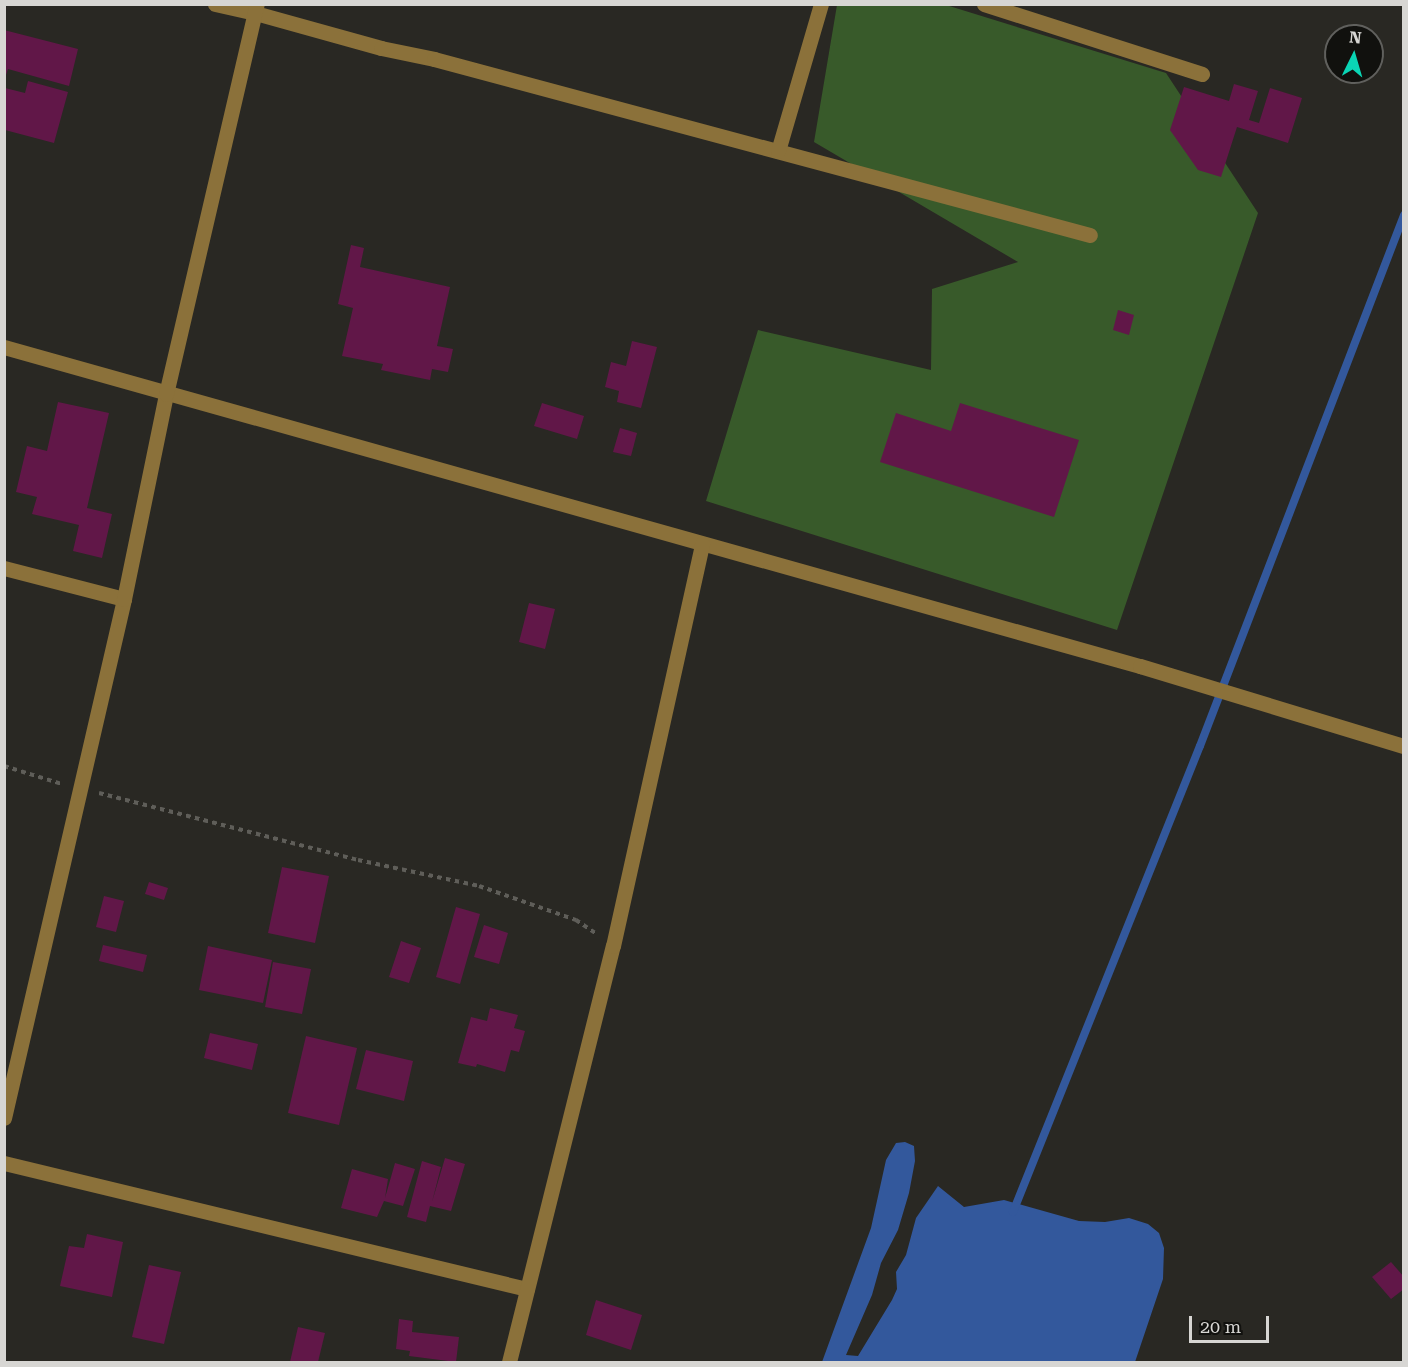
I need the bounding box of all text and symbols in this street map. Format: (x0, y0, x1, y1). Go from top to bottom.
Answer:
north arrow (1324, 24, 1384, 84)
text: N (1348, 28, 1362, 48)
scale bar (1192, 1304, 1272, 1342)
text: 20 m (1200, 1316, 1241, 1337)

